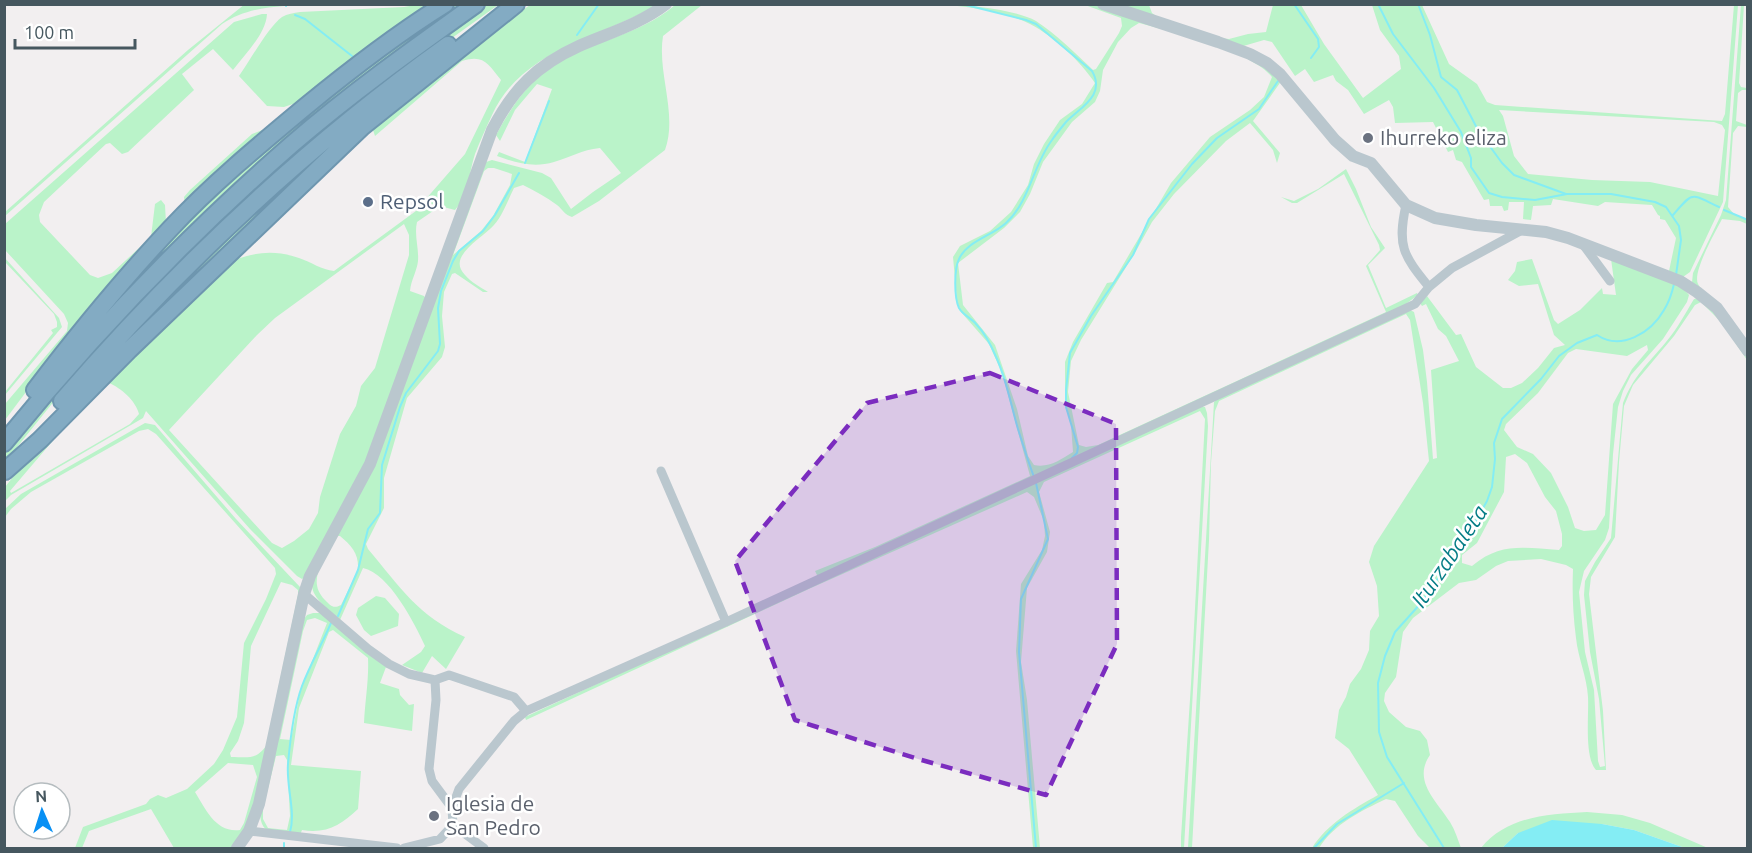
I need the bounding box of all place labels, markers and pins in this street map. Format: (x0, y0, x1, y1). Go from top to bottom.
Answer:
place label: Ihurreko eliza (1380, 125, 1507, 149)
marker: Ihurreko eliza (1361, 131, 1375, 145)
place label: Repsol (380, 189, 444, 213)
marker: Repsol (361, 195, 375, 209)
place label: Iglesia de San Pedro (446, 791, 541, 839)
marker: Iglesia de San Pedro (427, 809, 441, 823)

